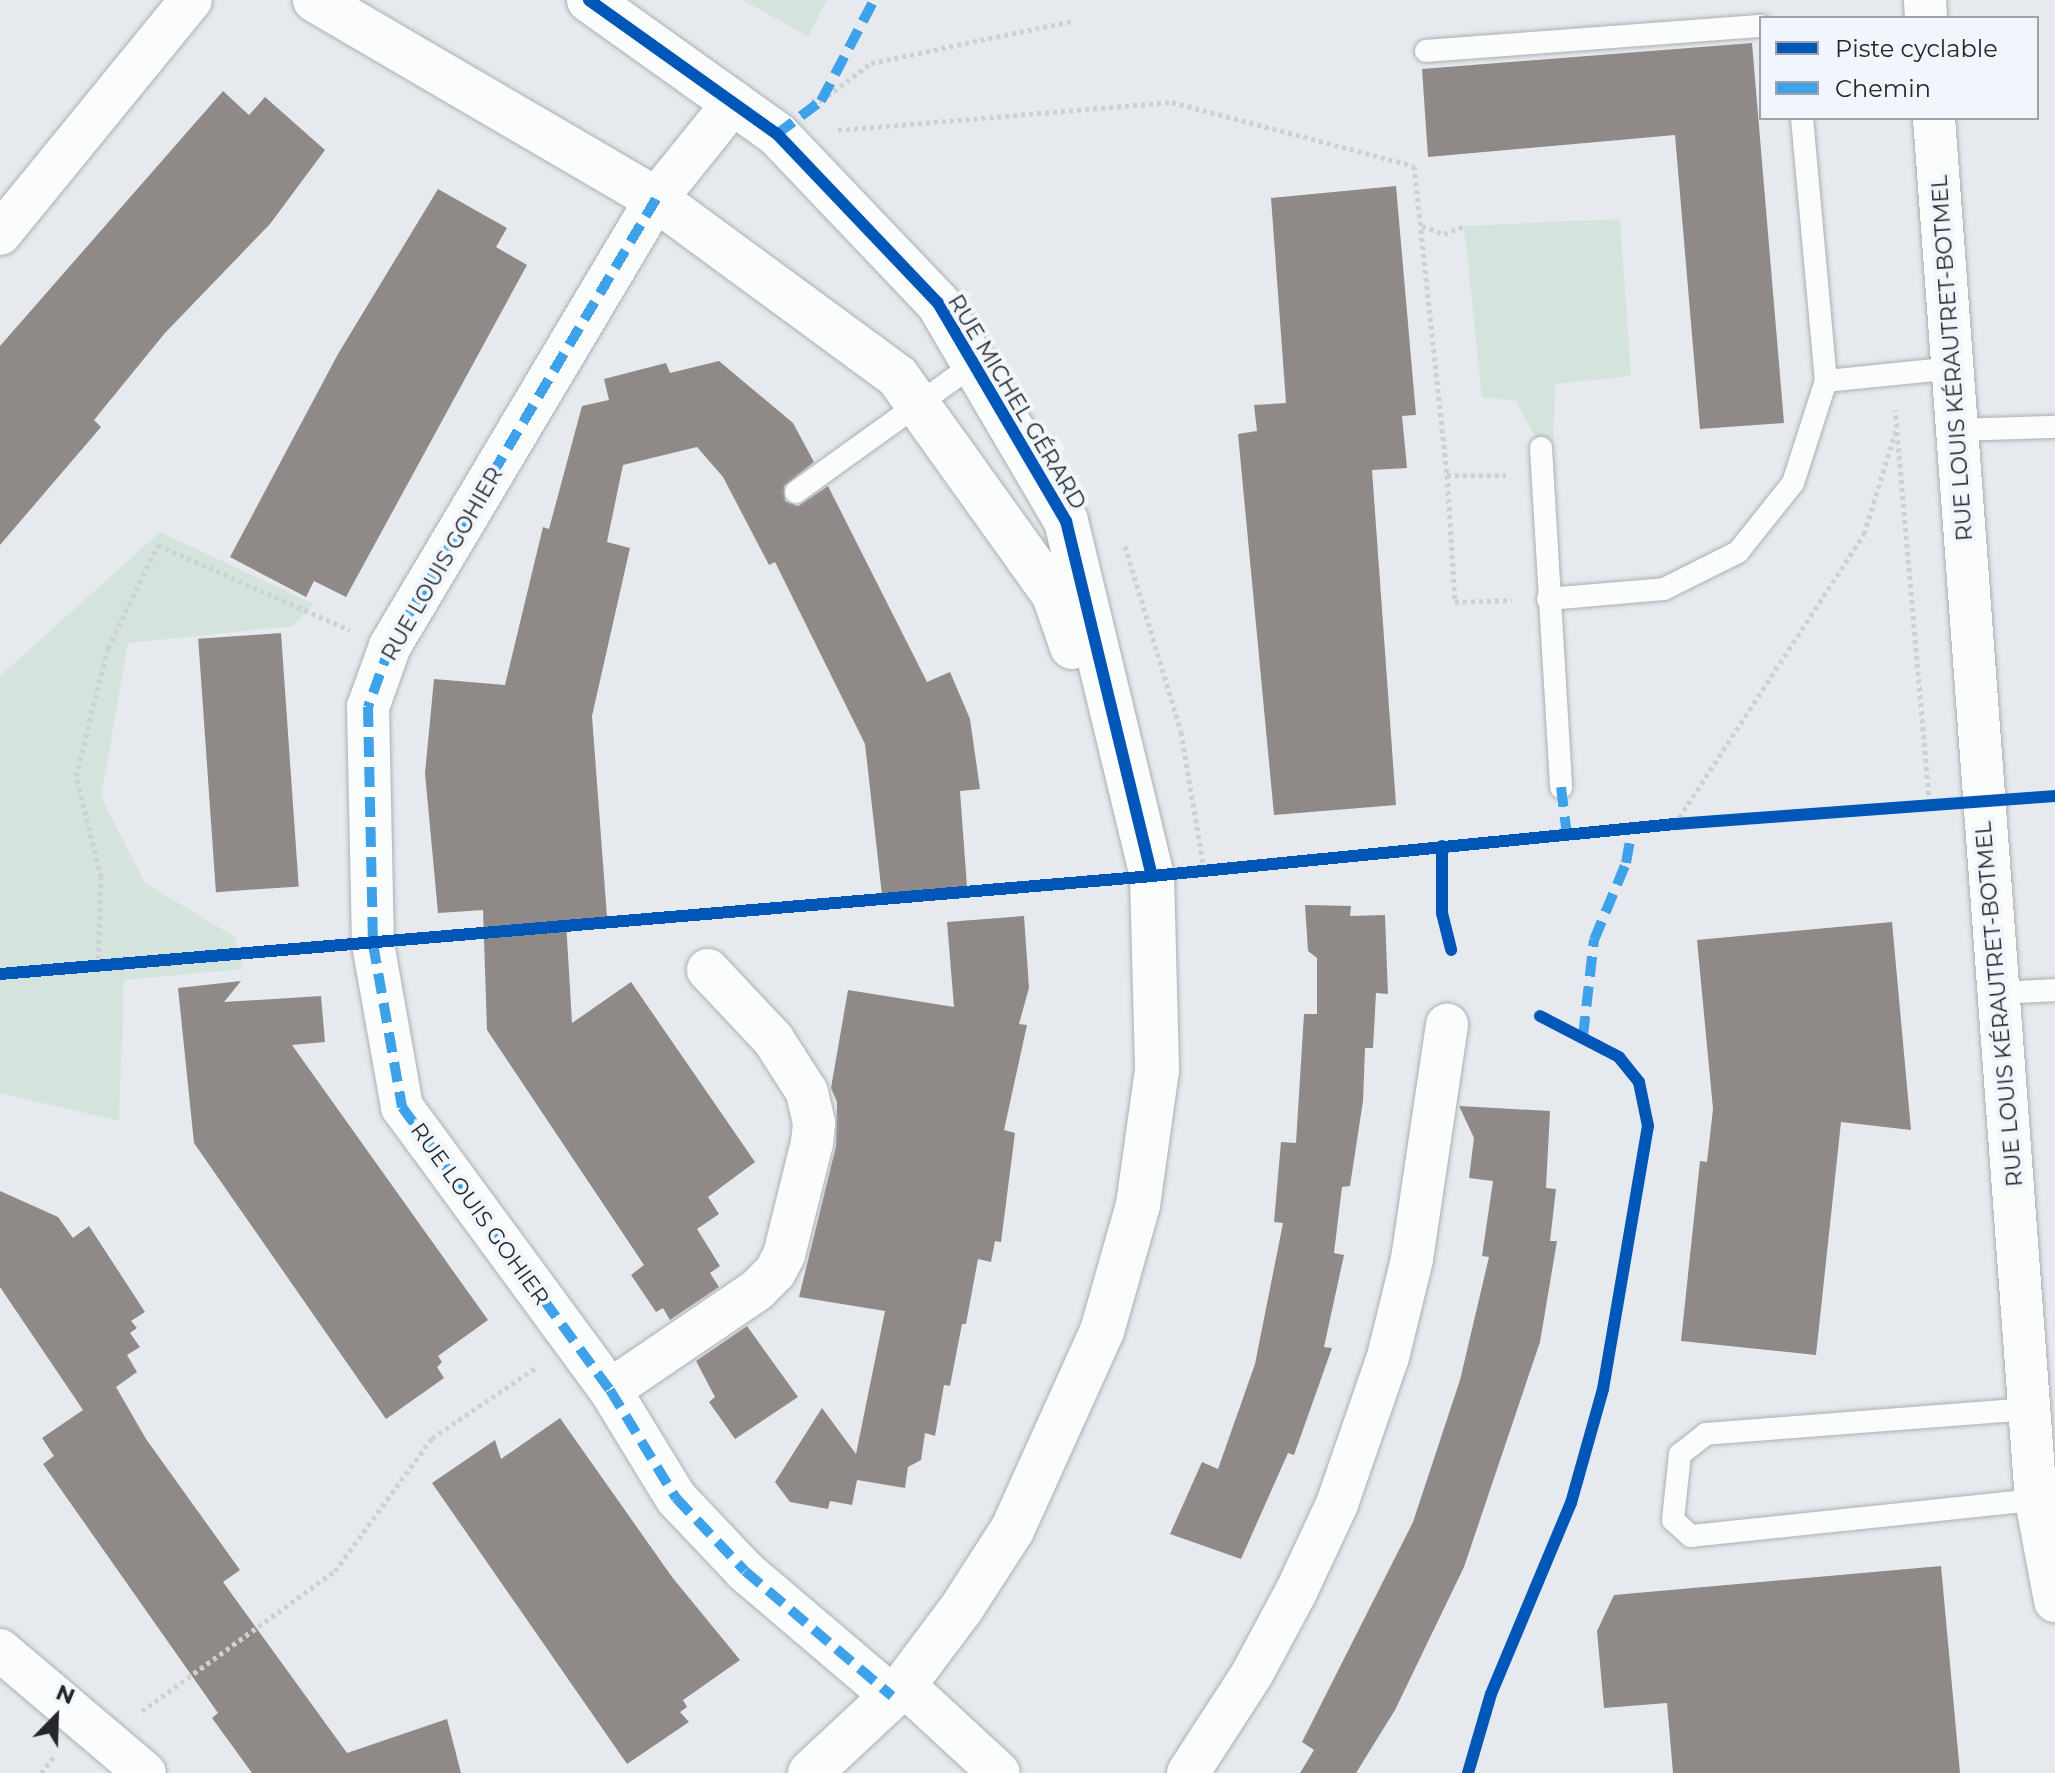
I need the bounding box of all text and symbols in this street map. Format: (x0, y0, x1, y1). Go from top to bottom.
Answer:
legend (1759, 16, 2039, 120)
text: Piste cyclable (1835, 34, 1998, 63)
text: Chemin (1835, 74, 1931, 103)
street label: RUE LOUIS KÉRAUTRET-BOTMEL (1926, 174, 1978, 542)
street label: RUE MICHEL GÉRARD (942, 290, 1092, 514)
street label: RUE LOUIS GOHIER (376, 463, 508, 665)
street label: RUE LOUIS KÉRAUTRET-BOTMEL (1970, 820, 2028, 1188)
street label: RUE LOUIS GOHIER (405, 1118, 555, 1310)
north arrow (16, 1677, 96, 1757)
text: N (52, 1679, 79, 1710)

